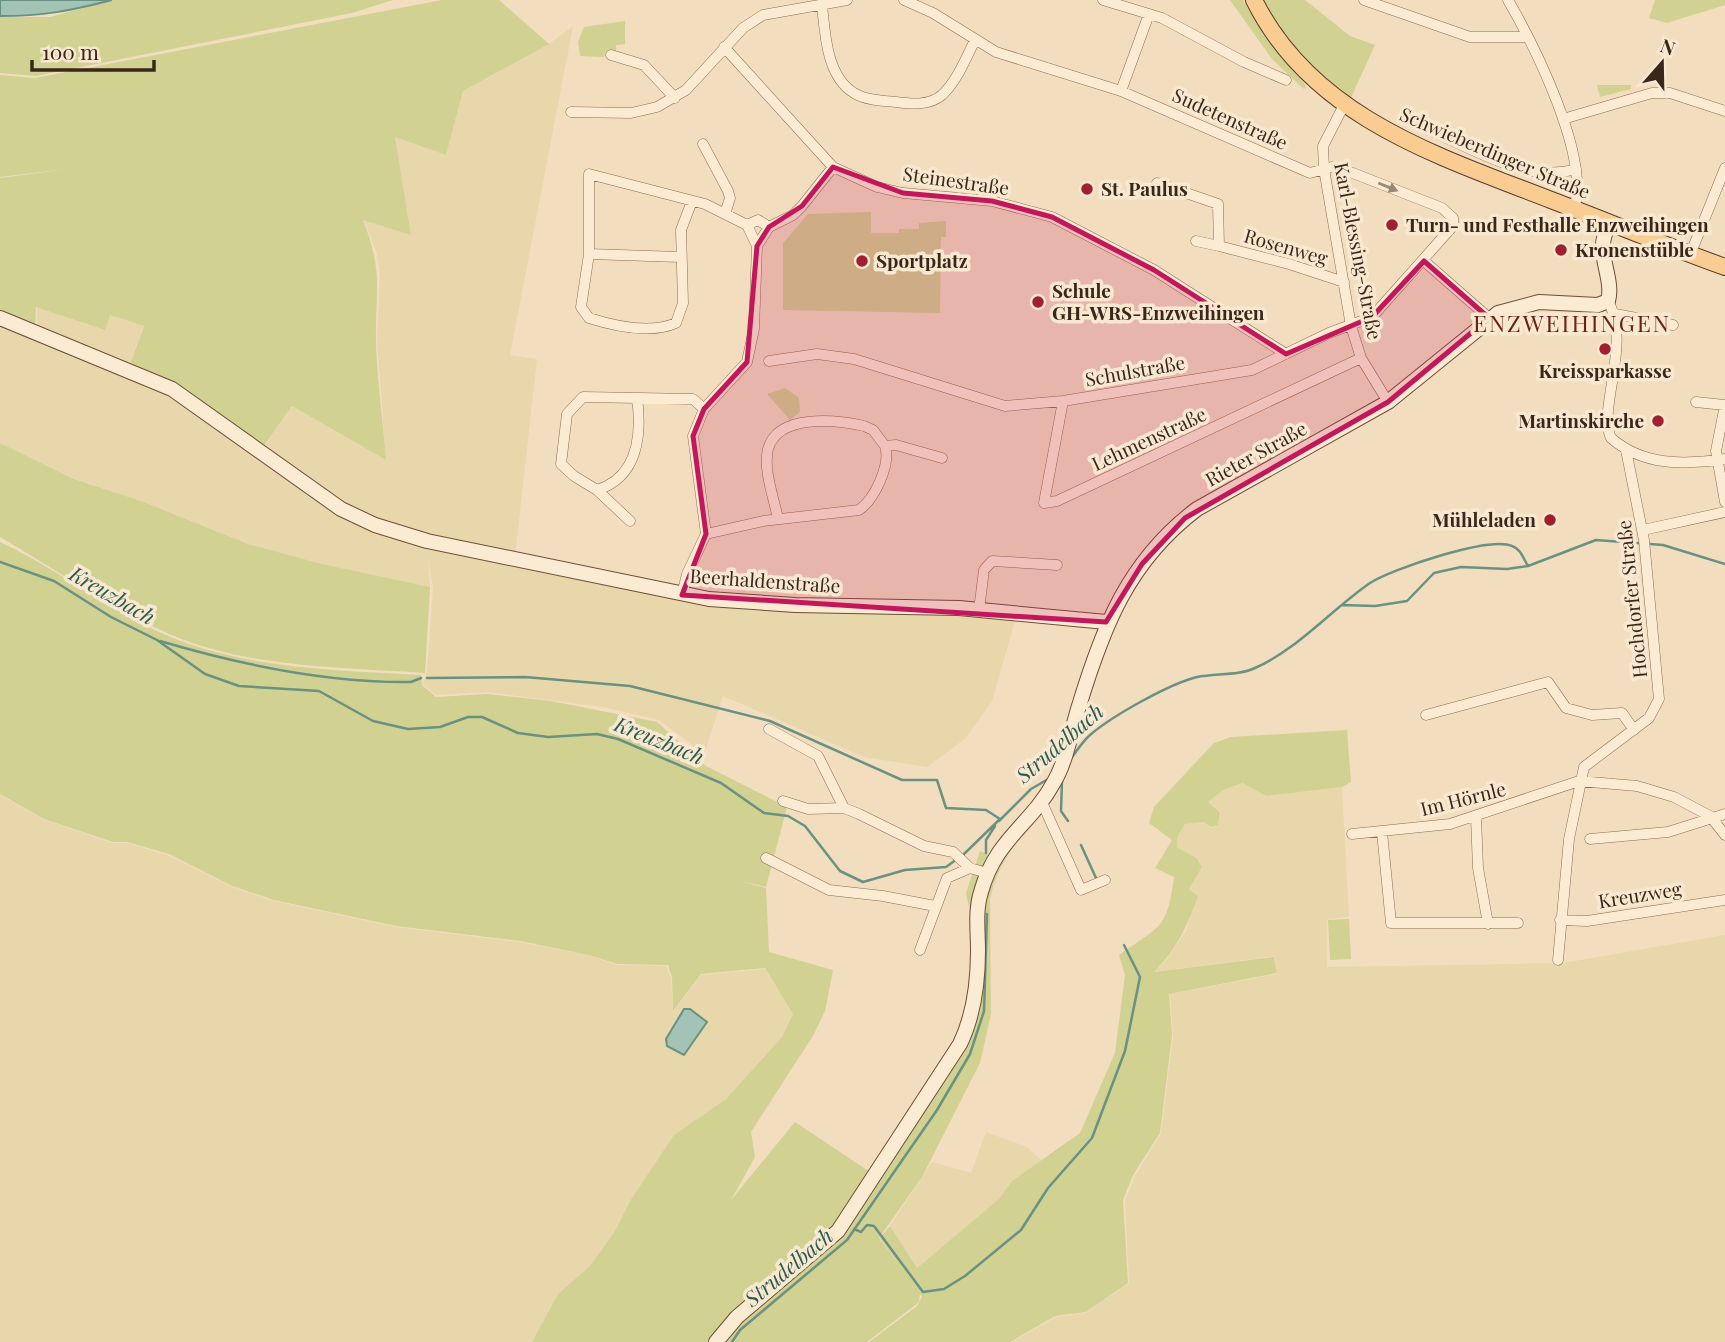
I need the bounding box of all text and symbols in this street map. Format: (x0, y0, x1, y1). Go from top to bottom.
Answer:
scale bar (32, 28, 154, 72)
north arrow (1627, 28, 1697, 98)
text: N (1657, 32, 1679, 61)
text: 100 m (42, 37, 99, 65)
street label: Sudetenstraße (1169, 81, 1292, 155)
street label: Schwieberdinger Straße (1396, 100, 1595, 204)
street label: Steinestraße (901, 160, 1011, 200)
street label: Karl-Blessing-Straße (1329, 160, 1389, 342)
place label: St. Paulus (1101, 175, 1188, 201)
marker: St. Paulus (1079, 181, 1095, 197)
one-way arrow (1378, 181, 1399, 192)
place label: Turn- und Festhalle Enzweihingen (1406, 211, 1709, 237)
marker: Turn- und Festhalle Enzweihingen (1384, 217, 1400, 233)
street label: Rosenweg (1241, 222, 1331, 270)
place label: Kronenstüble (1575, 236, 1694, 262)
marker: Kronenstüble (1553, 242, 1569, 258)
place label: Sportplatz (876, 247, 968, 273)
marker: Sportplatz (854, 253, 870, 269)
place label: Schule GH-WRS-Enzweihingen (1052, 277, 1265, 325)
marker: Schule GH-WRS-Enzweihingen (1030, 294, 1046, 310)
district label: ENZWEIHINGEN (1473, 307, 1671, 338)
marker: Kreissparkasse (1597, 341, 1613, 357)
street label: Schulstraße (1083, 348, 1187, 392)
place label: Kreissparkasse (1539, 357, 1671, 383)
street label: Lehmenstraße (1087, 400, 1210, 476)
place label: Martinskirche (1518, 407, 1644, 433)
marker: Martinskirche (1650, 413, 1666, 429)
street label: Rieter Straße (1200, 415, 1311, 492)
place label: Mühleladen (1432, 506, 1536, 532)
marker: Mühleladen (1542, 512, 1558, 528)
street label: Hochdorfer Straße (1610, 519, 1652, 679)
water label: Kreuzbach (64, 558, 161, 630)
street label: Beerhaldenstraße (689, 562, 841, 598)
water label: Strudelbach (1008, 697, 1108, 789)
water label: Kreuzbach (610, 708, 709, 770)
street label: Im Hörnle (1417, 775, 1508, 821)
street label: Kreuzweg (1596, 875, 1684, 913)
water label: Strudelbach (737, 1221, 838, 1312)

